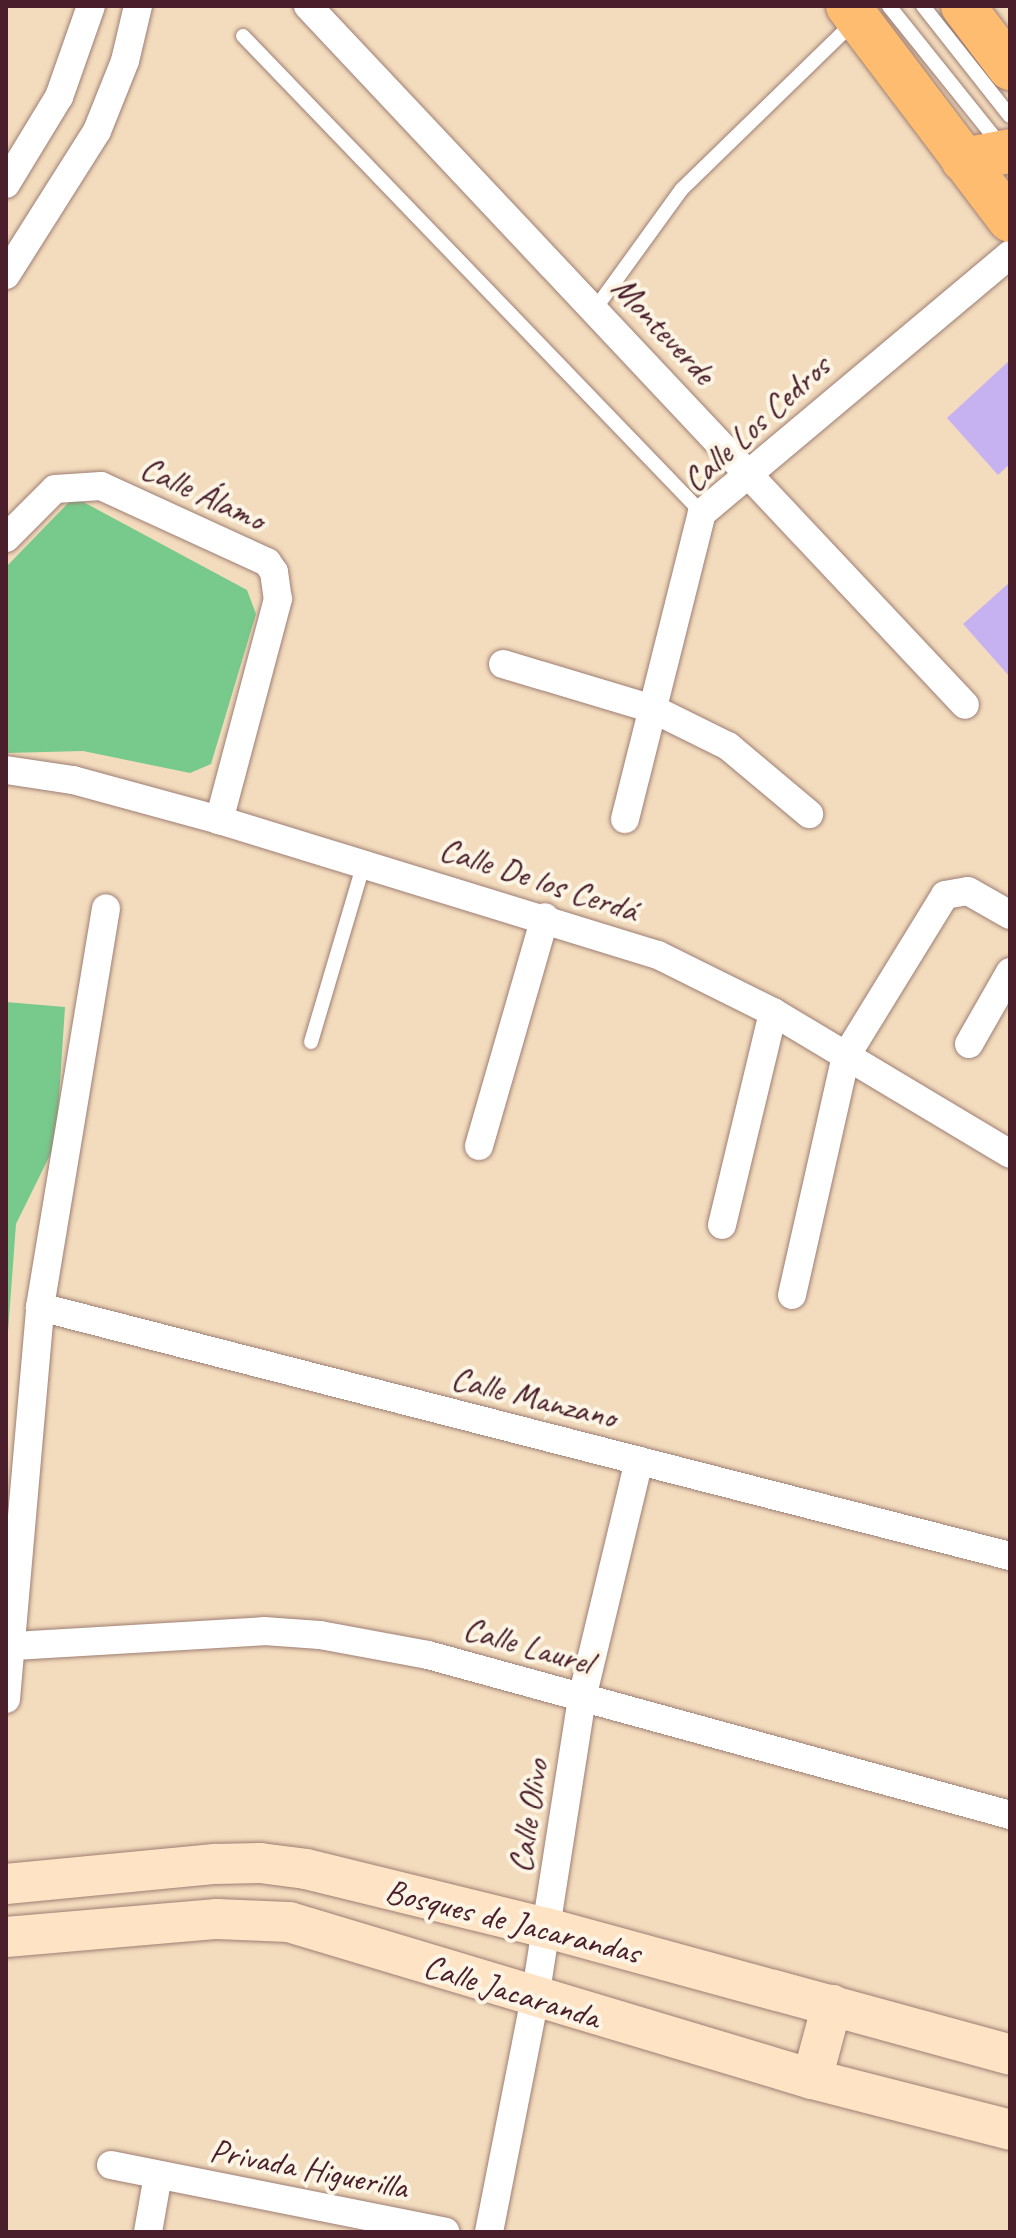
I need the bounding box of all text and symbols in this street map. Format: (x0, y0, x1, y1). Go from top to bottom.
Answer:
street label: Monteverde (604, 267, 724, 393)
street label: Calle Los Cedros (674, 346, 838, 500)
street label: Calle Álamo (134, 447, 272, 539)
street label: Calle De los Cerdá (435, 828, 643, 930)
street label: Calle Manzano (448, 1357, 620, 1437)
street label: Calle Laurel (459, 1607, 597, 1683)
street label: Calle Olivo (499, 1756, 557, 1876)
street label: Bosques de Jacarandas (381, 1870, 645, 1972)
street label: Calle Jacaranda (419, 1945, 605, 2037)
street label: Privada Higuerilla (207, 2129, 411, 2207)

